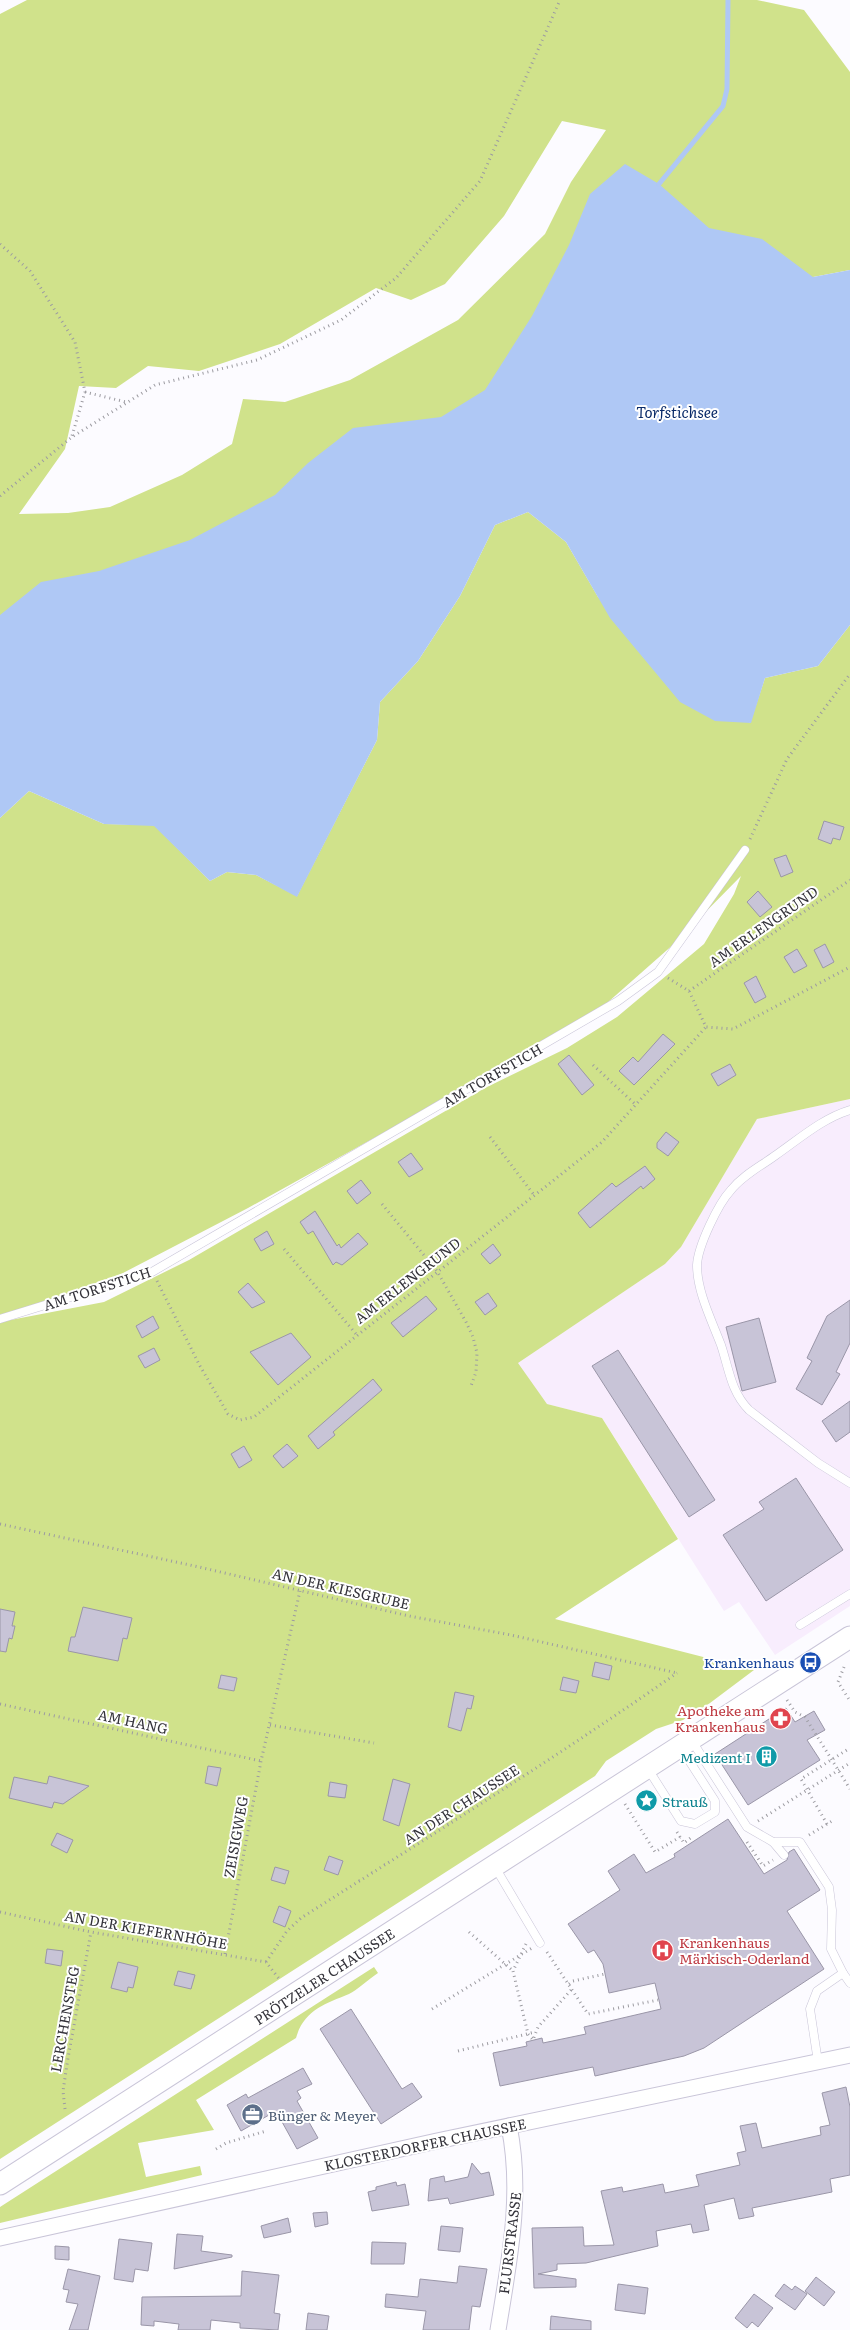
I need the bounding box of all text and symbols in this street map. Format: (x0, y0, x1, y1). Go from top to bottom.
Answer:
water label: Torfstichsee (636, 400, 718, 423)
street label: AM ERLENGRUND (704, 881, 822, 971)
street label: AM TORFSTICH (438, 1038, 546, 1112)
street label: AM ERLENGRUND (350, 1232, 464, 1328)
street label: AM TORFSTICH (41, 1261, 153, 1315)
street label: AN DER KIESGRUBE (270, 1562, 412, 1614)
bus stop icon: Krankenhaus (798, 1650, 822, 1674)
place label: Krankenhaus (704, 1652, 794, 1672)
place label: Apotheke am Krankenhaus (675, 1700, 765, 1736)
street label: AM HANG (96, 1704, 170, 1738)
pharmacy icon: Apotheke am Krankenhaus (769, 1706, 793, 1730)
building icon: Medizent I (755, 1745, 779, 1769)
place label: Medizent I (680, 1747, 751, 1767)
street label: AN DER CHAUSSEE (399, 1759, 523, 1849)
place icon: Strauß (634, 1789, 658, 1813)
place label: Strauß (662, 1791, 708, 1811)
street label: ZEISIGWEG (218, 1794, 252, 1880)
street label: AN DER KIEFERNHÖHE (63, 1905, 229, 1953)
street label: PRÖTZELER CHAUSSEE (250, 1923, 398, 2029)
place label: Krankenhaus Märkisch-Oderland (679, 1932, 810, 1968)
hospital icon: Krankenhaus Märkisch-Oderland (651, 1938, 675, 1962)
street label: LERCHENSTEG (45, 1964, 83, 2074)
office icon: Bünger & Meyer (240, 2103, 264, 2127)
place label: Bünger & Meyer (268, 2105, 376, 2125)
street label: KLOSTERDORFER CHAUSSEE (322, 2113, 528, 2175)
street label: FLURSTRASSE (493, 2191, 525, 2295)

